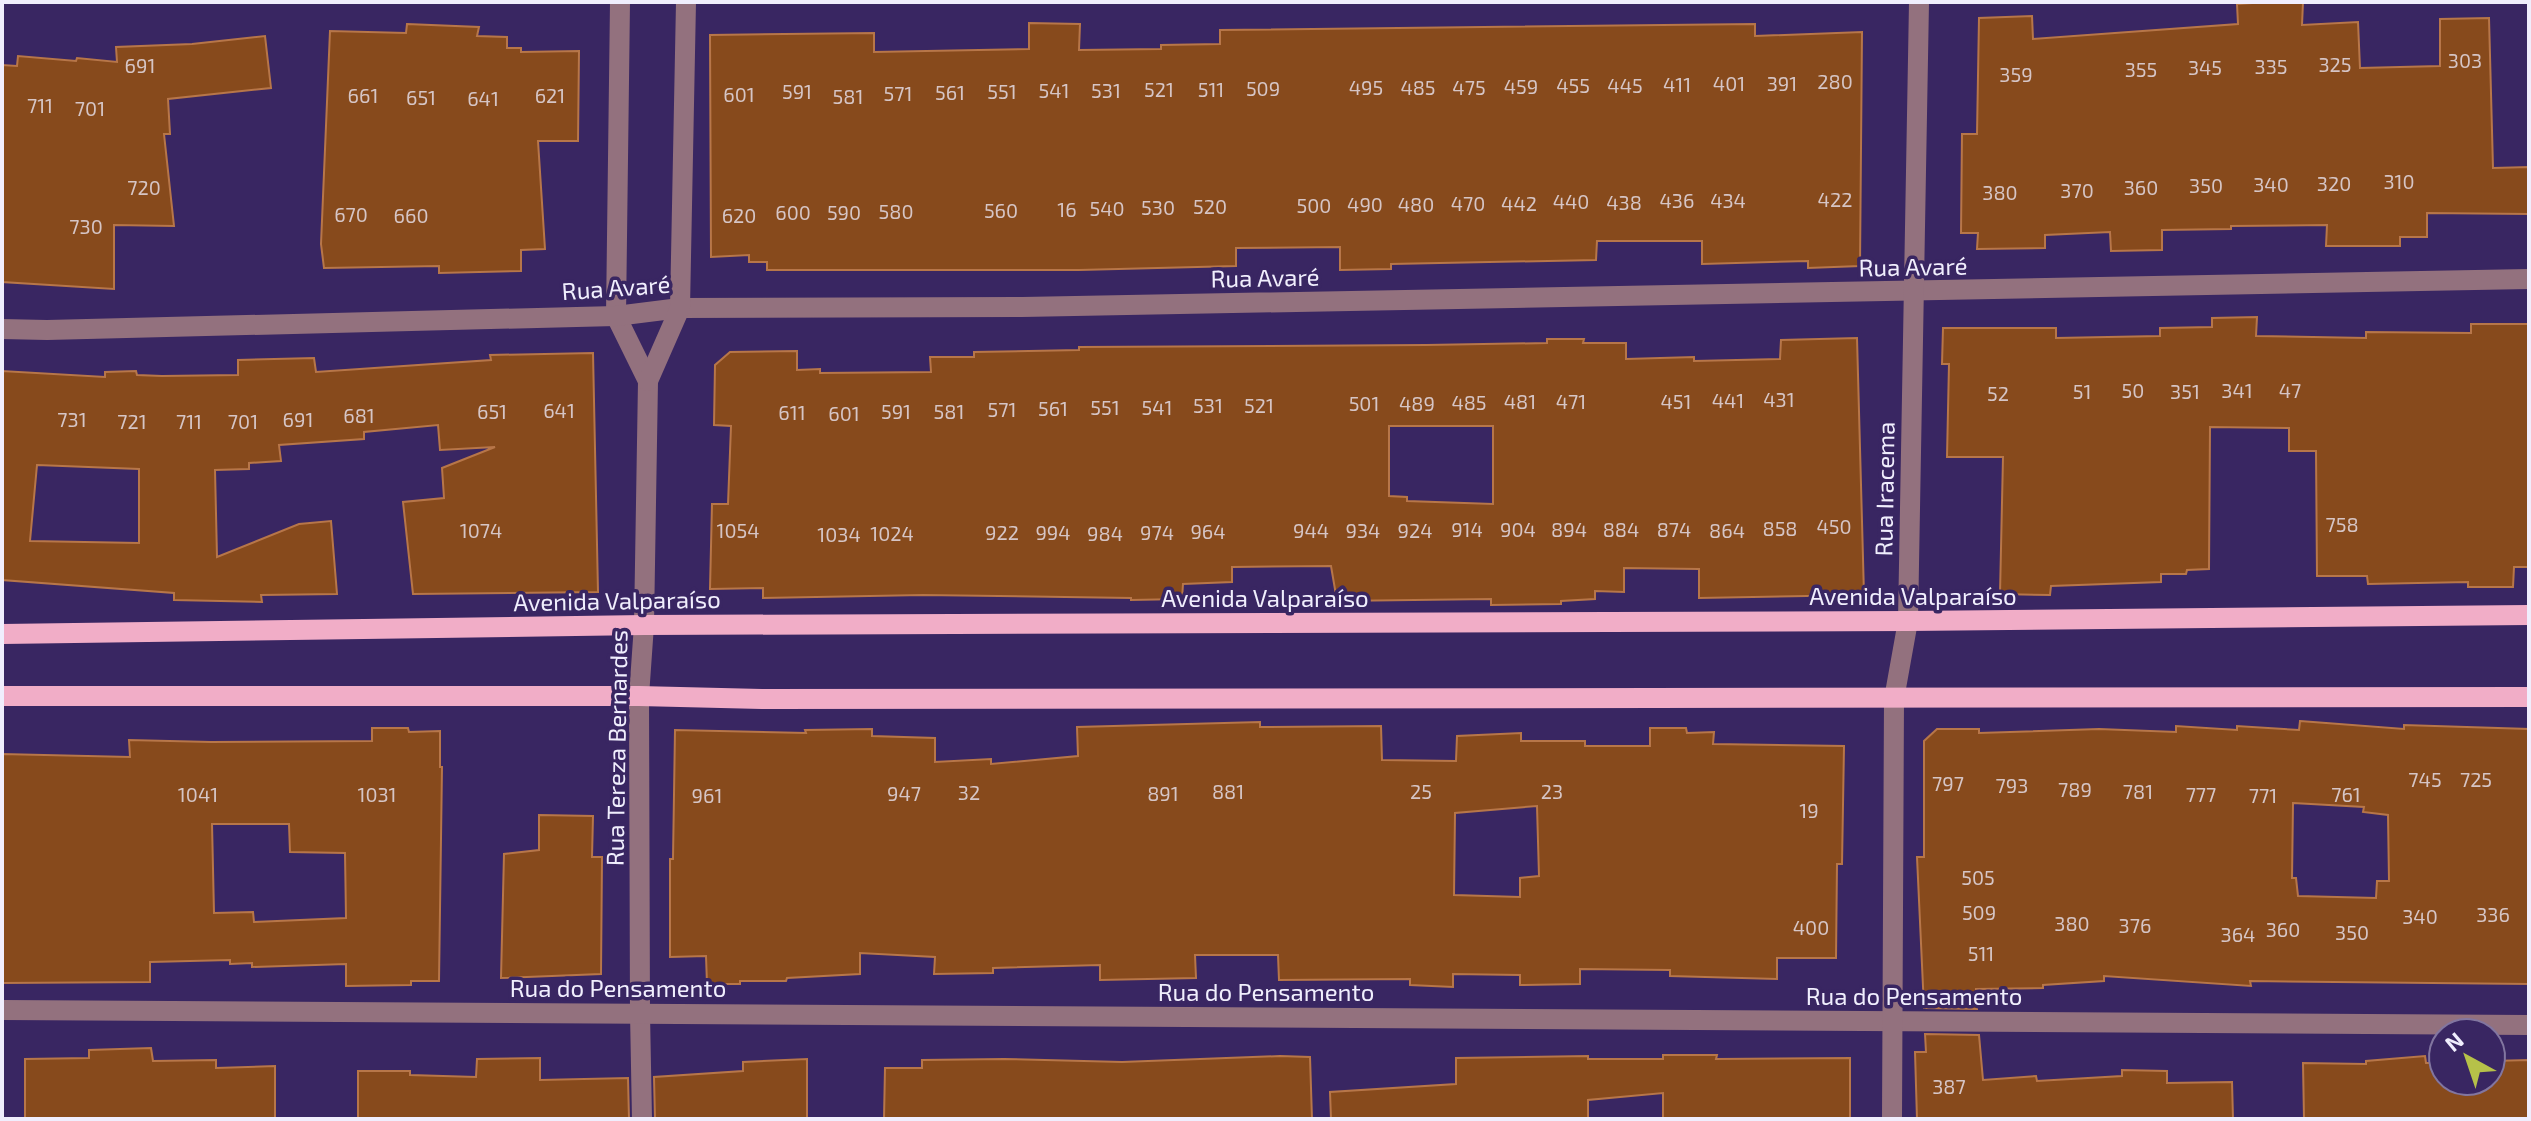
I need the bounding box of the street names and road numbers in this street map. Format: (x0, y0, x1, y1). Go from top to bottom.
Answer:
street label: Rua Avaré (1858, 251, 1968, 281)
street label: Rua Avaré (1210, 262, 1320, 292)
street label: Rua Avaré (561, 269, 671, 305)
street label: Rua Iracema (1868, 421, 1900, 557)
street label: Avenida Valparaíso (1809, 581, 2017, 610)
street label: Avenida Valparaíso (1161, 583, 1369, 612)
street label: Avenida Valparaíso (513, 584, 721, 616)
street label: Rua Tereza Bernardes (599, 630, 633, 866)
street label: Rua do Pensamento (510, 973, 726, 1002)
street label: Rua do Pensamento (1158, 977, 1374, 1006)
street label: Rua do Pensamento (1806, 981, 2022, 1010)

